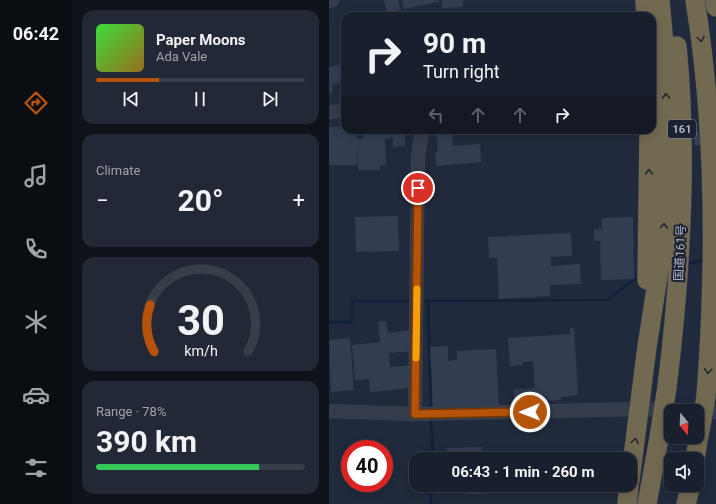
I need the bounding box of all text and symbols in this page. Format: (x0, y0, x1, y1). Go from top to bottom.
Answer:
text: 06:42 (13, 23, 59, 44)
text: 90 m (423, 27, 486, 60)
icon: right (357, 28, 409, 80)
text: Paper Moons (156, 31, 246, 49)
one-way arrow (696, 35, 705, 42)
text: Ada Vale (156, 49, 207, 64)
text: Turn right (423, 61, 500, 82)
icon: previous (120, 88, 142, 110)
icon: pause (189, 88, 211, 110)
icon: next (259, 88, 281, 110)
icon: directions (22, 89, 50, 117)
one-way arrow (662, 93, 670, 99)
icon: left (425, 104, 447, 126)
icon: ahead (467, 104, 489, 126)
icon: ahead (509, 104, 531, 126)
icon: right (551, 104, 573, 126)
road number: 161 (668, 120, 696, 138)
icon: music (22, 162, 50, 190)
text: Climate (96, 163, 140, 178)
one-way arrow (645, 169, 653, 175)
pin (401, 171, 435, 205)
icon: arrive (407, 177, 429, 199)
text: 20° (177, 183, 224, 218)
text: − (96, 188, 109, 213)
text: + (293, 188, 305, 213)
one-way arrow (659, 223, 668, 229)
street label: 国道161号 (672, 225, 688, 281)
icon: phone (22, 235, 50, 263)
text: 30 (177, 296, 224, 345)
icon: climate (22, 308, 50, 336)
text: km/h (184, 342, 217, 358)
one-way arrow (704, 368, 713, 374)
icon: car (22, 381, 50, 409)
position arrow (509, 391, 551, 433)
text: Range · 78% (96, 404, 166, 419)
north arrow (664, 404, 704, 444)
map controls (664, 404, 704, 492)
text: 390 km (96, 424, 197, 459)
one-way arrow (630, 438, 639, 444)
speed limit sign: 40 (341, 440, 393, 492)
button: sound (664, 452, 704, 492)
icon: filters (22, 454, 50, 482)
text: 06:43 · 1 min · 260 m (452, 463, 594, 481)

